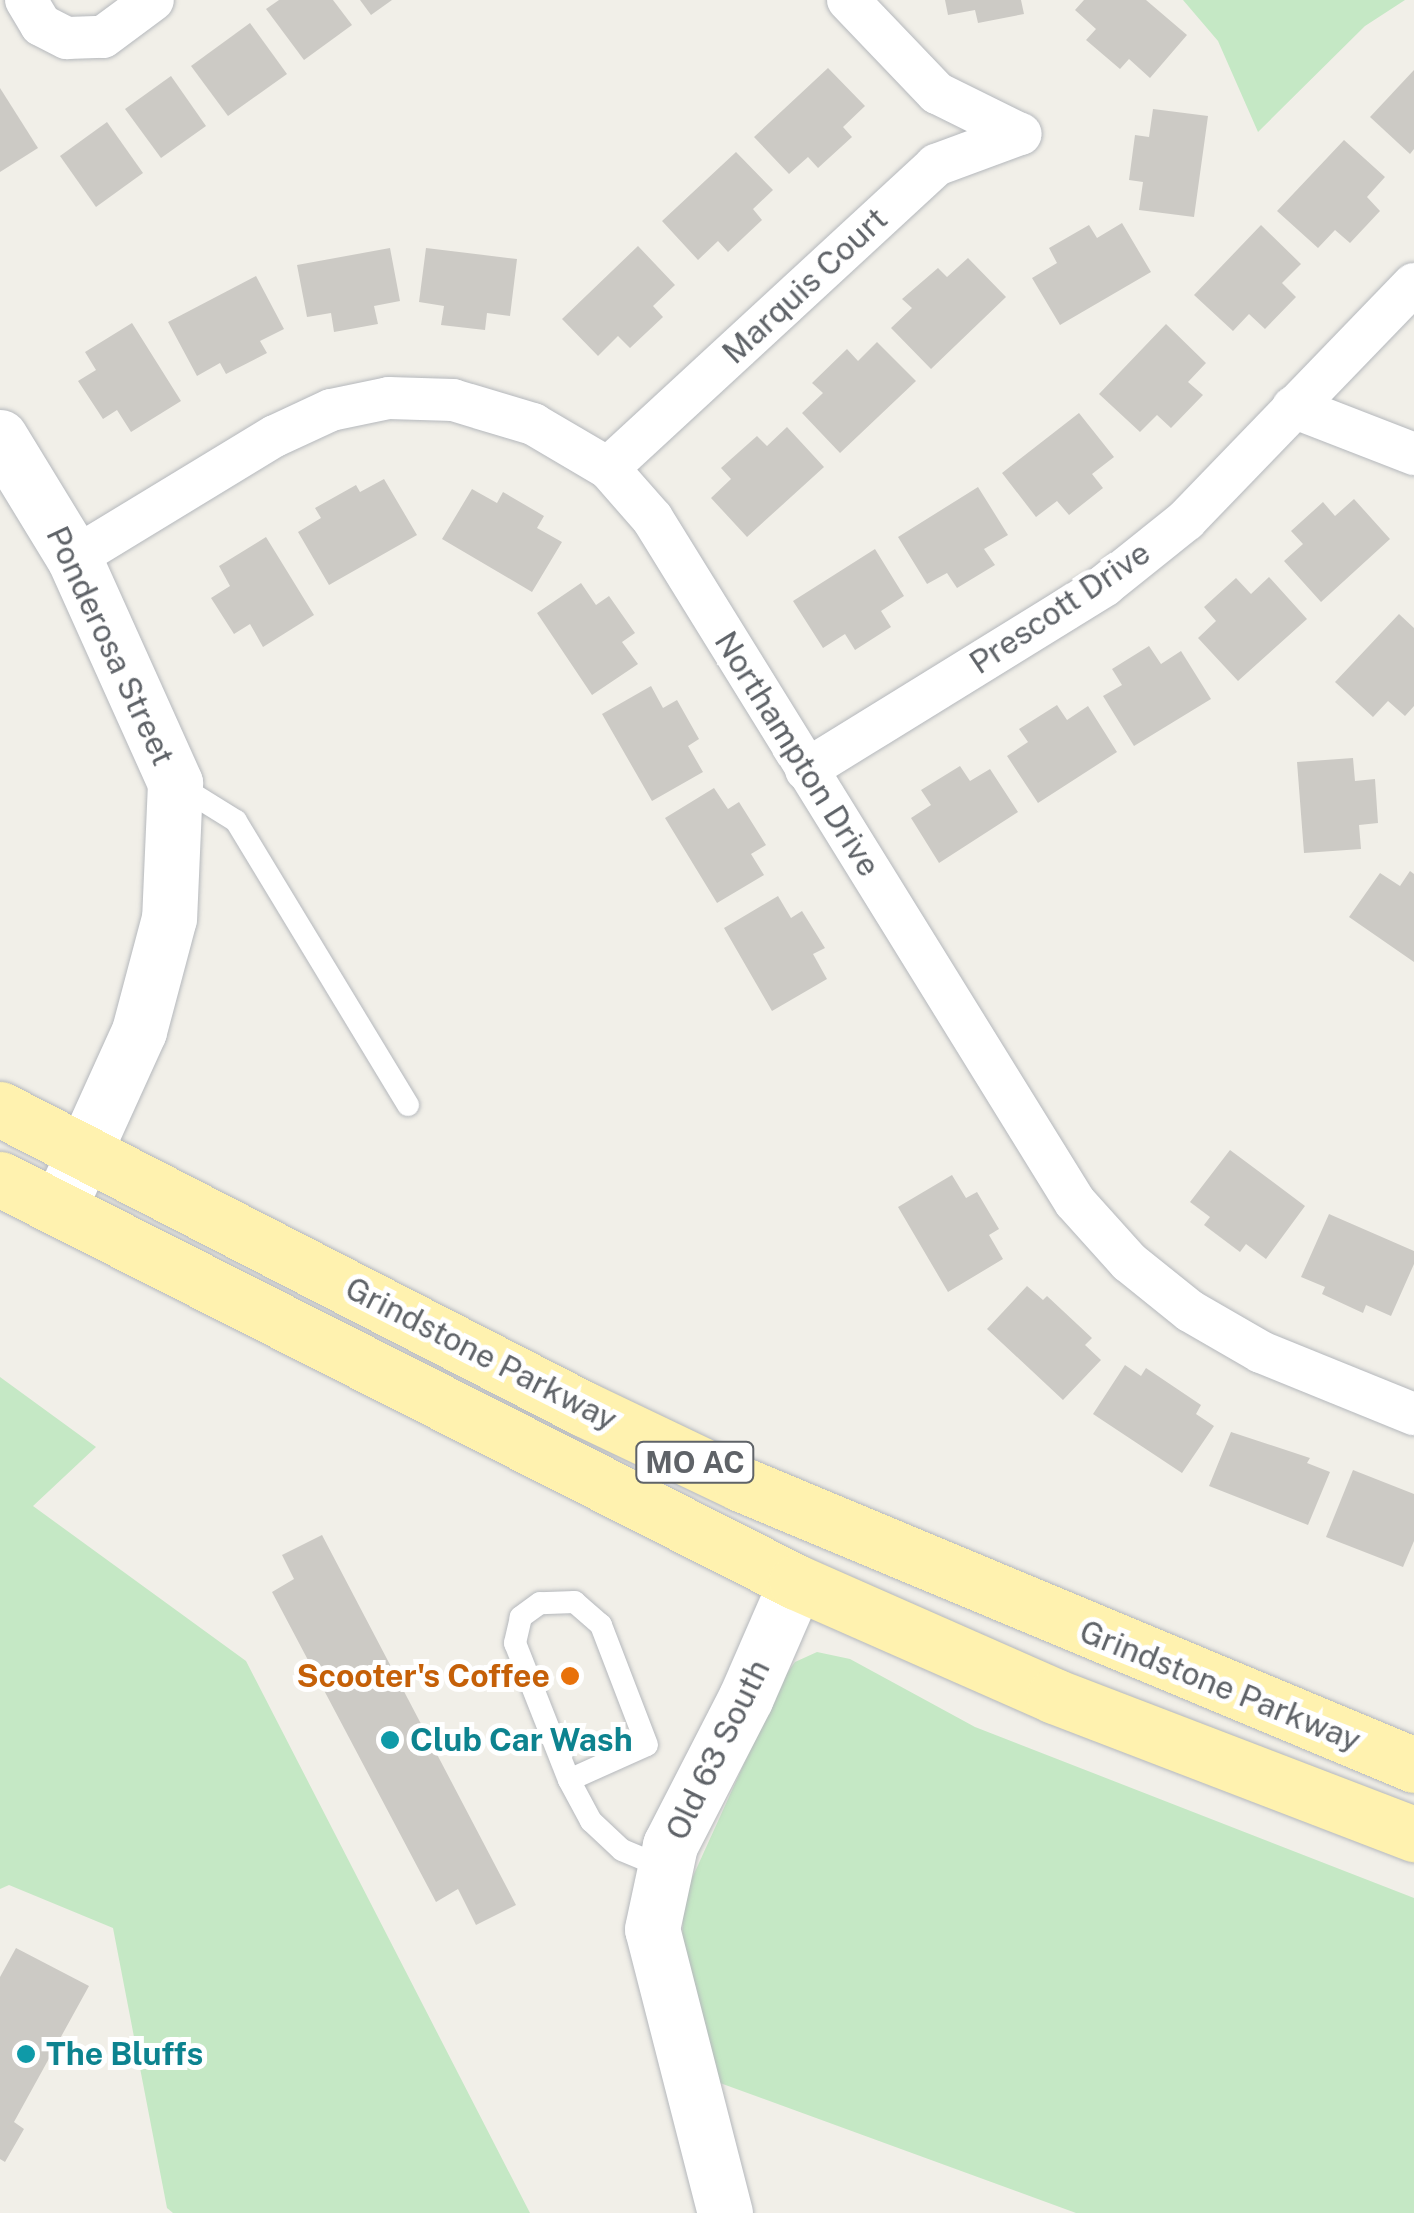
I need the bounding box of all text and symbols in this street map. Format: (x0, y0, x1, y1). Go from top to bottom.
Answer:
street label: Marquis Court (715, 200, 895, 372)
street label: Ponderosa Street (38, 520, 182, 772)
street label: Prescott Drive (963, 534, 1157, 682)
street label: Northampton Drive (706, 624, 888, 884)
street label: Grindstone Parkway (339, 1269, 623, 1439)
road number: MO AC (635, 1437, 755, 1487)
street label: Grindstone Parkway (1074, 1612, 1366, 1760)
street label: Old 63 South (658, 1654, 778, 1846)
place label: Scooter's Coffee (296, 1657, 550, 1695)
marker: Scooter's Coffee (559, 1665, 581, 1687)
place label: Club Car Wash (410, 1721, 633, 1759)
marker: Club Car Wash (379, 1729, 401, 1751)
place label: The Bluffs (46, 2035, 203, 2073)
marker: The Bluffs (15, 2043, 37, 2065)

